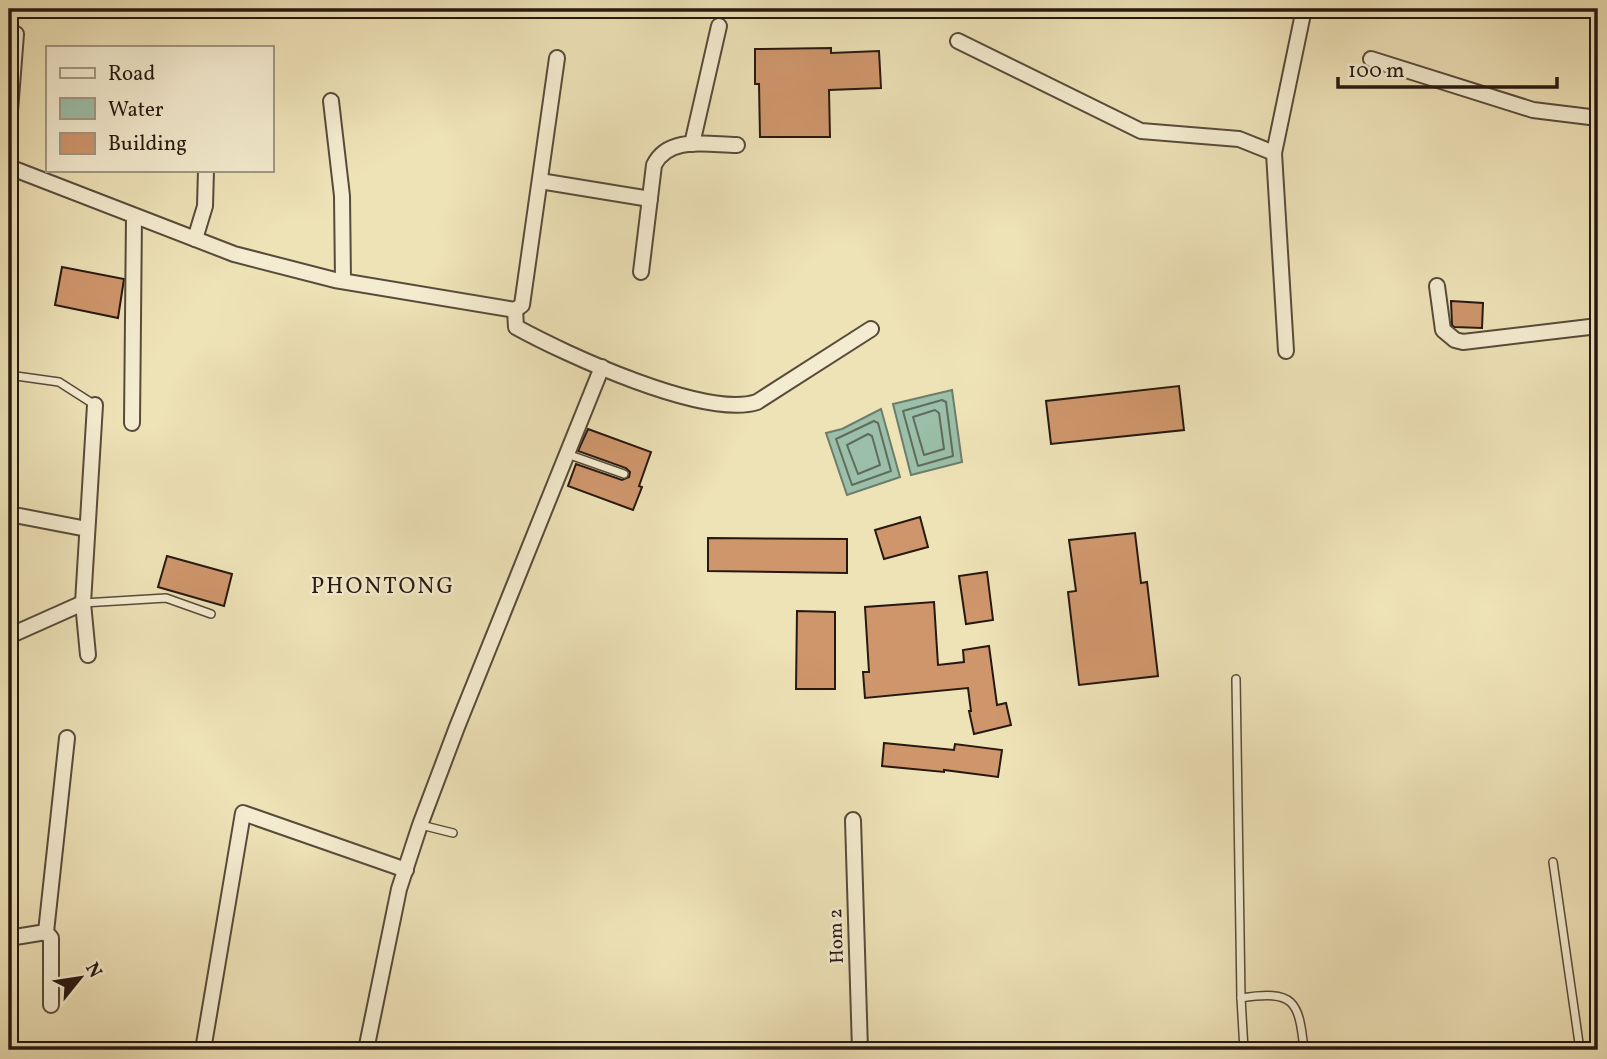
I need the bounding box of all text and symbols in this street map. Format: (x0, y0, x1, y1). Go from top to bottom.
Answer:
legend (46, 46, 273, 172)
scale bar (1338, 46, 1556, 90)
text: 100 m (1348, 57, 1405, 86)
text: Road (108, 60, 155, 89)
text: Water (108, 96, 164, 125)
text: Building (108, 130, 187, 159)
district label: PHONTONG (311, 571, 455, 603)
street label: Hom 2 (823, 908, 851, 964)
north arrow (46, 944, 116, 1014)
text: N (78, 958, 108, 983)

